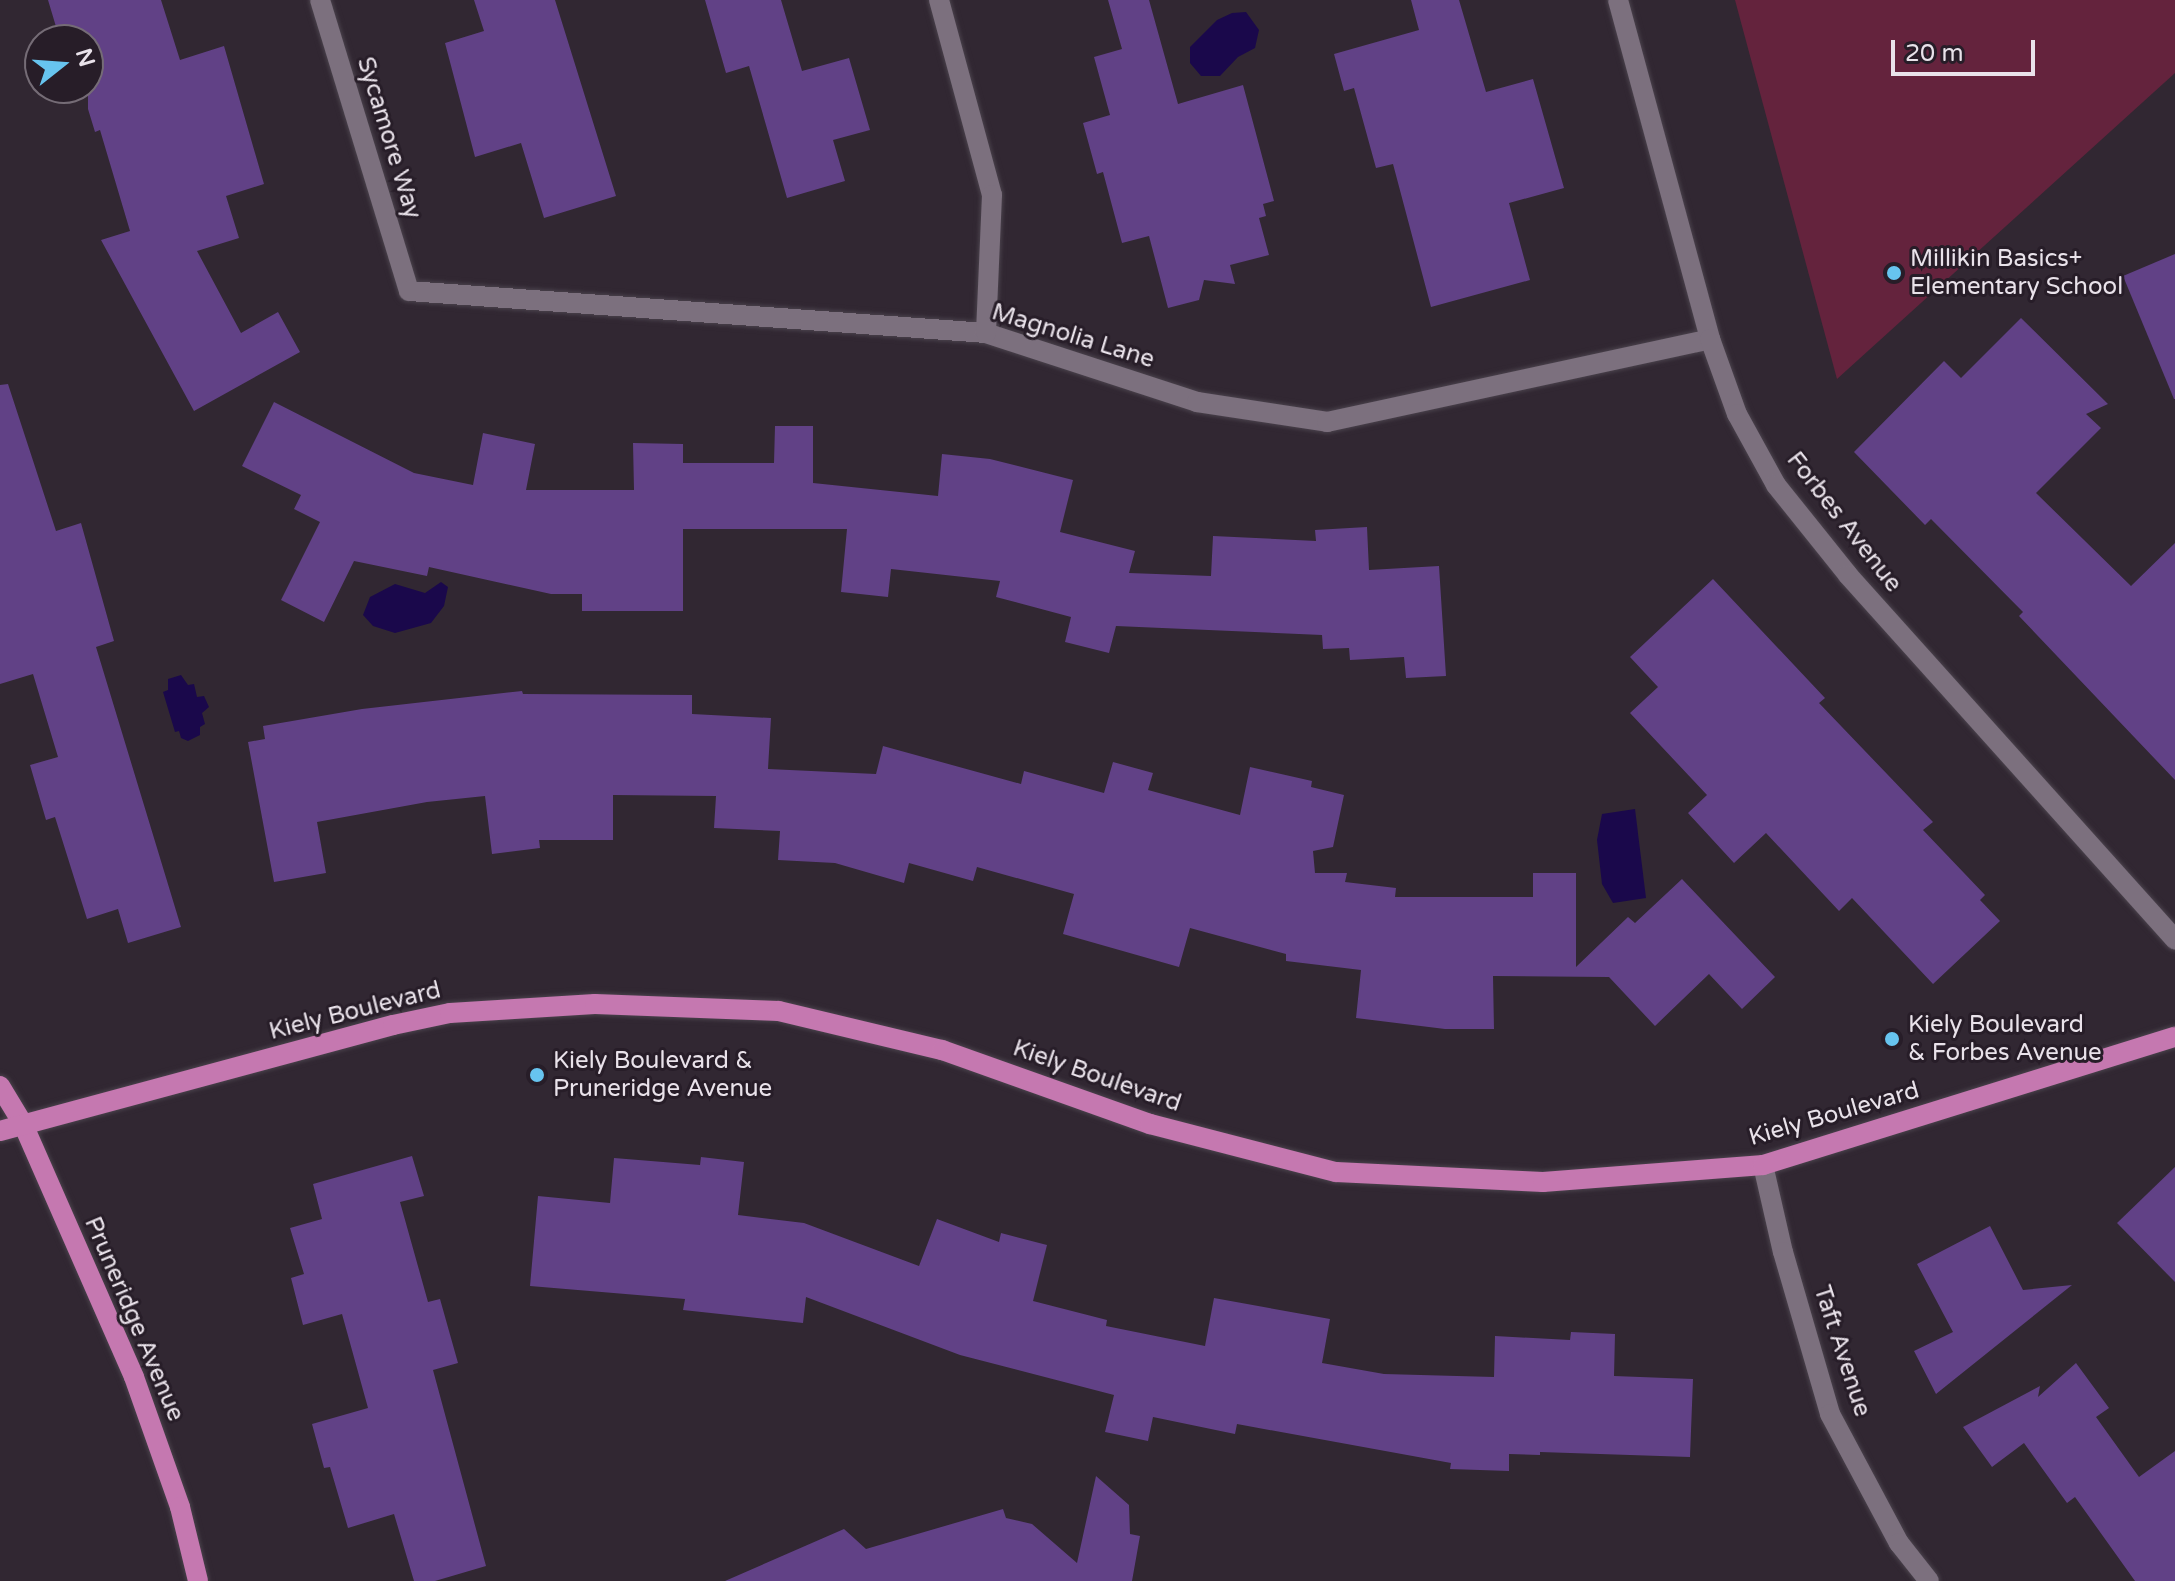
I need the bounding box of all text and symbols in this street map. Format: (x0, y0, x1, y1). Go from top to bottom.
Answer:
north arrow (24, 24, 104, 104)
scale bar (1895, 24, 2039, 74)
text: 20 m (1905, 39, 1963, 68)
text: N (70, 45, 100, 70)
street label: Sycamore Way (351, 54, 427, 222)
place label: Millikin Basics+ Elementary School (1910, 245, 2123, 301)
marker: Millikin Basics+ Elementary School (1885, 264, 1903, 282)
street label: Magnolia Lane (988, 298, 1158, 374)
street label: Forbes Avenue (1780, 446, 1908, 598)
street label: Kiely Boulevard (266, 976, 444, 1046)
place label: Kiely Boulevard & Forbes Avenue (1908, 1011, 2102, 1067)
marker: Kiely Boulevard & Forbes Avenue (1883, 1030, 1901, 1048)
street label: Kiely Boulevard (1009, 1034, 1185, 1118)
place label: Kiely Boulevard & Pruneridge Avenue (553, 1047, 772, 1103)
marker: Kiely Boulevard & Pruneridge Avenue (528, 1066, 546, 1084)
street label: Kiely Boulevard (1745, 1076, 1923, 1152)
street label: Pruneridge Avenue (78, 1213, 190, 1425)
street label: Taft Avenue (1807, 1282, 1877, 1420)

